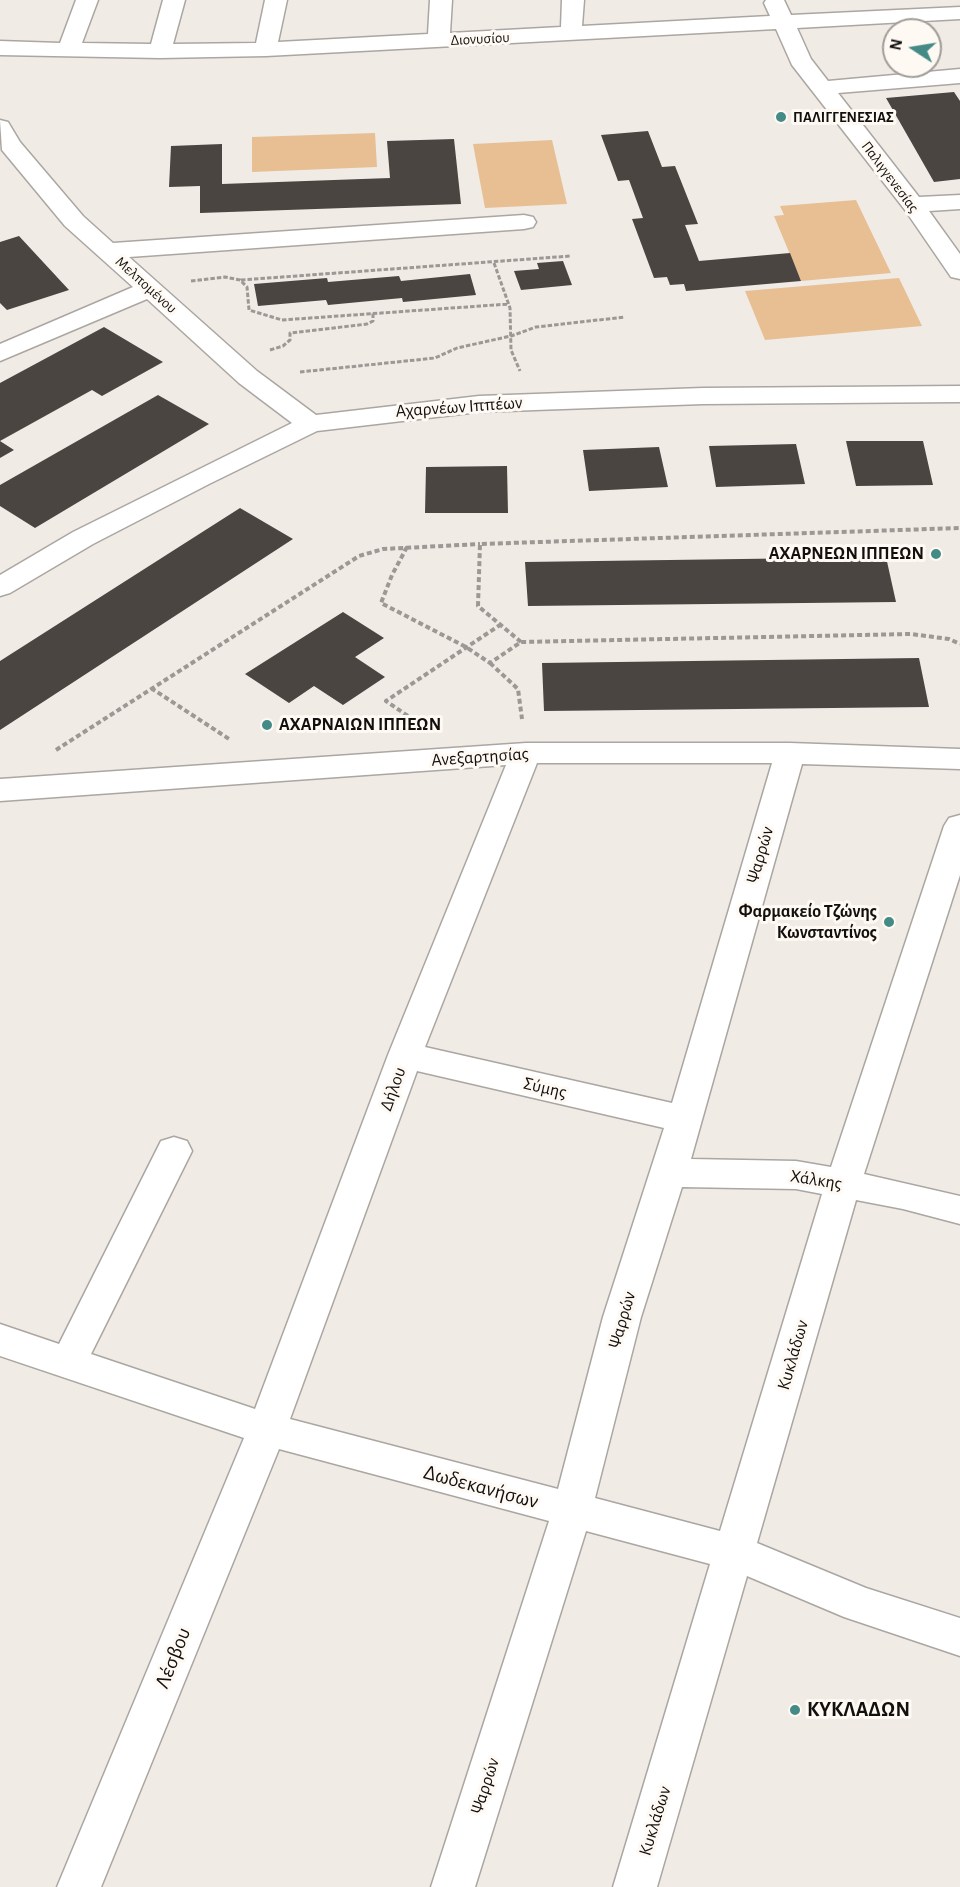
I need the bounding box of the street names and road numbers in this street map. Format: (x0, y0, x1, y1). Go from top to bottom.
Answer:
street label: Διονυσίου (450, 28, 510, 50)
street label: Παλιγγενεσίας (857, 138, 923, 216)
street label: Μελπομένου (112, 253, 180, 317)
street label: Αχαρνέων Ιππέων (395, 392, 523, 422)
street label: Ανεξαρτησίας (431, 743, 529, 771)
street label: Ψαρρών (742, 824, 778, 886)
street label: Δήλου (375, 1064, 411, 1114)
street label: Σύμης (521, 1073, 569, 1103)
street label: Χάλκης (789, 1165, 843, 1195)
street label: Ψαρρών (604, 1289, 640, 1351)
street label: Κυκλάδων (773, 1318, 813, 1392)
street label: Δωδεκανήσων (421, 1460, 541, 1514)
street label: Λέσβου (149, 1624, 197, 1692)
street label: Ψαρρών (466, 1755, 504, 1817)
street label: Κυκλάδων (634, 1784, 676, 1858)

